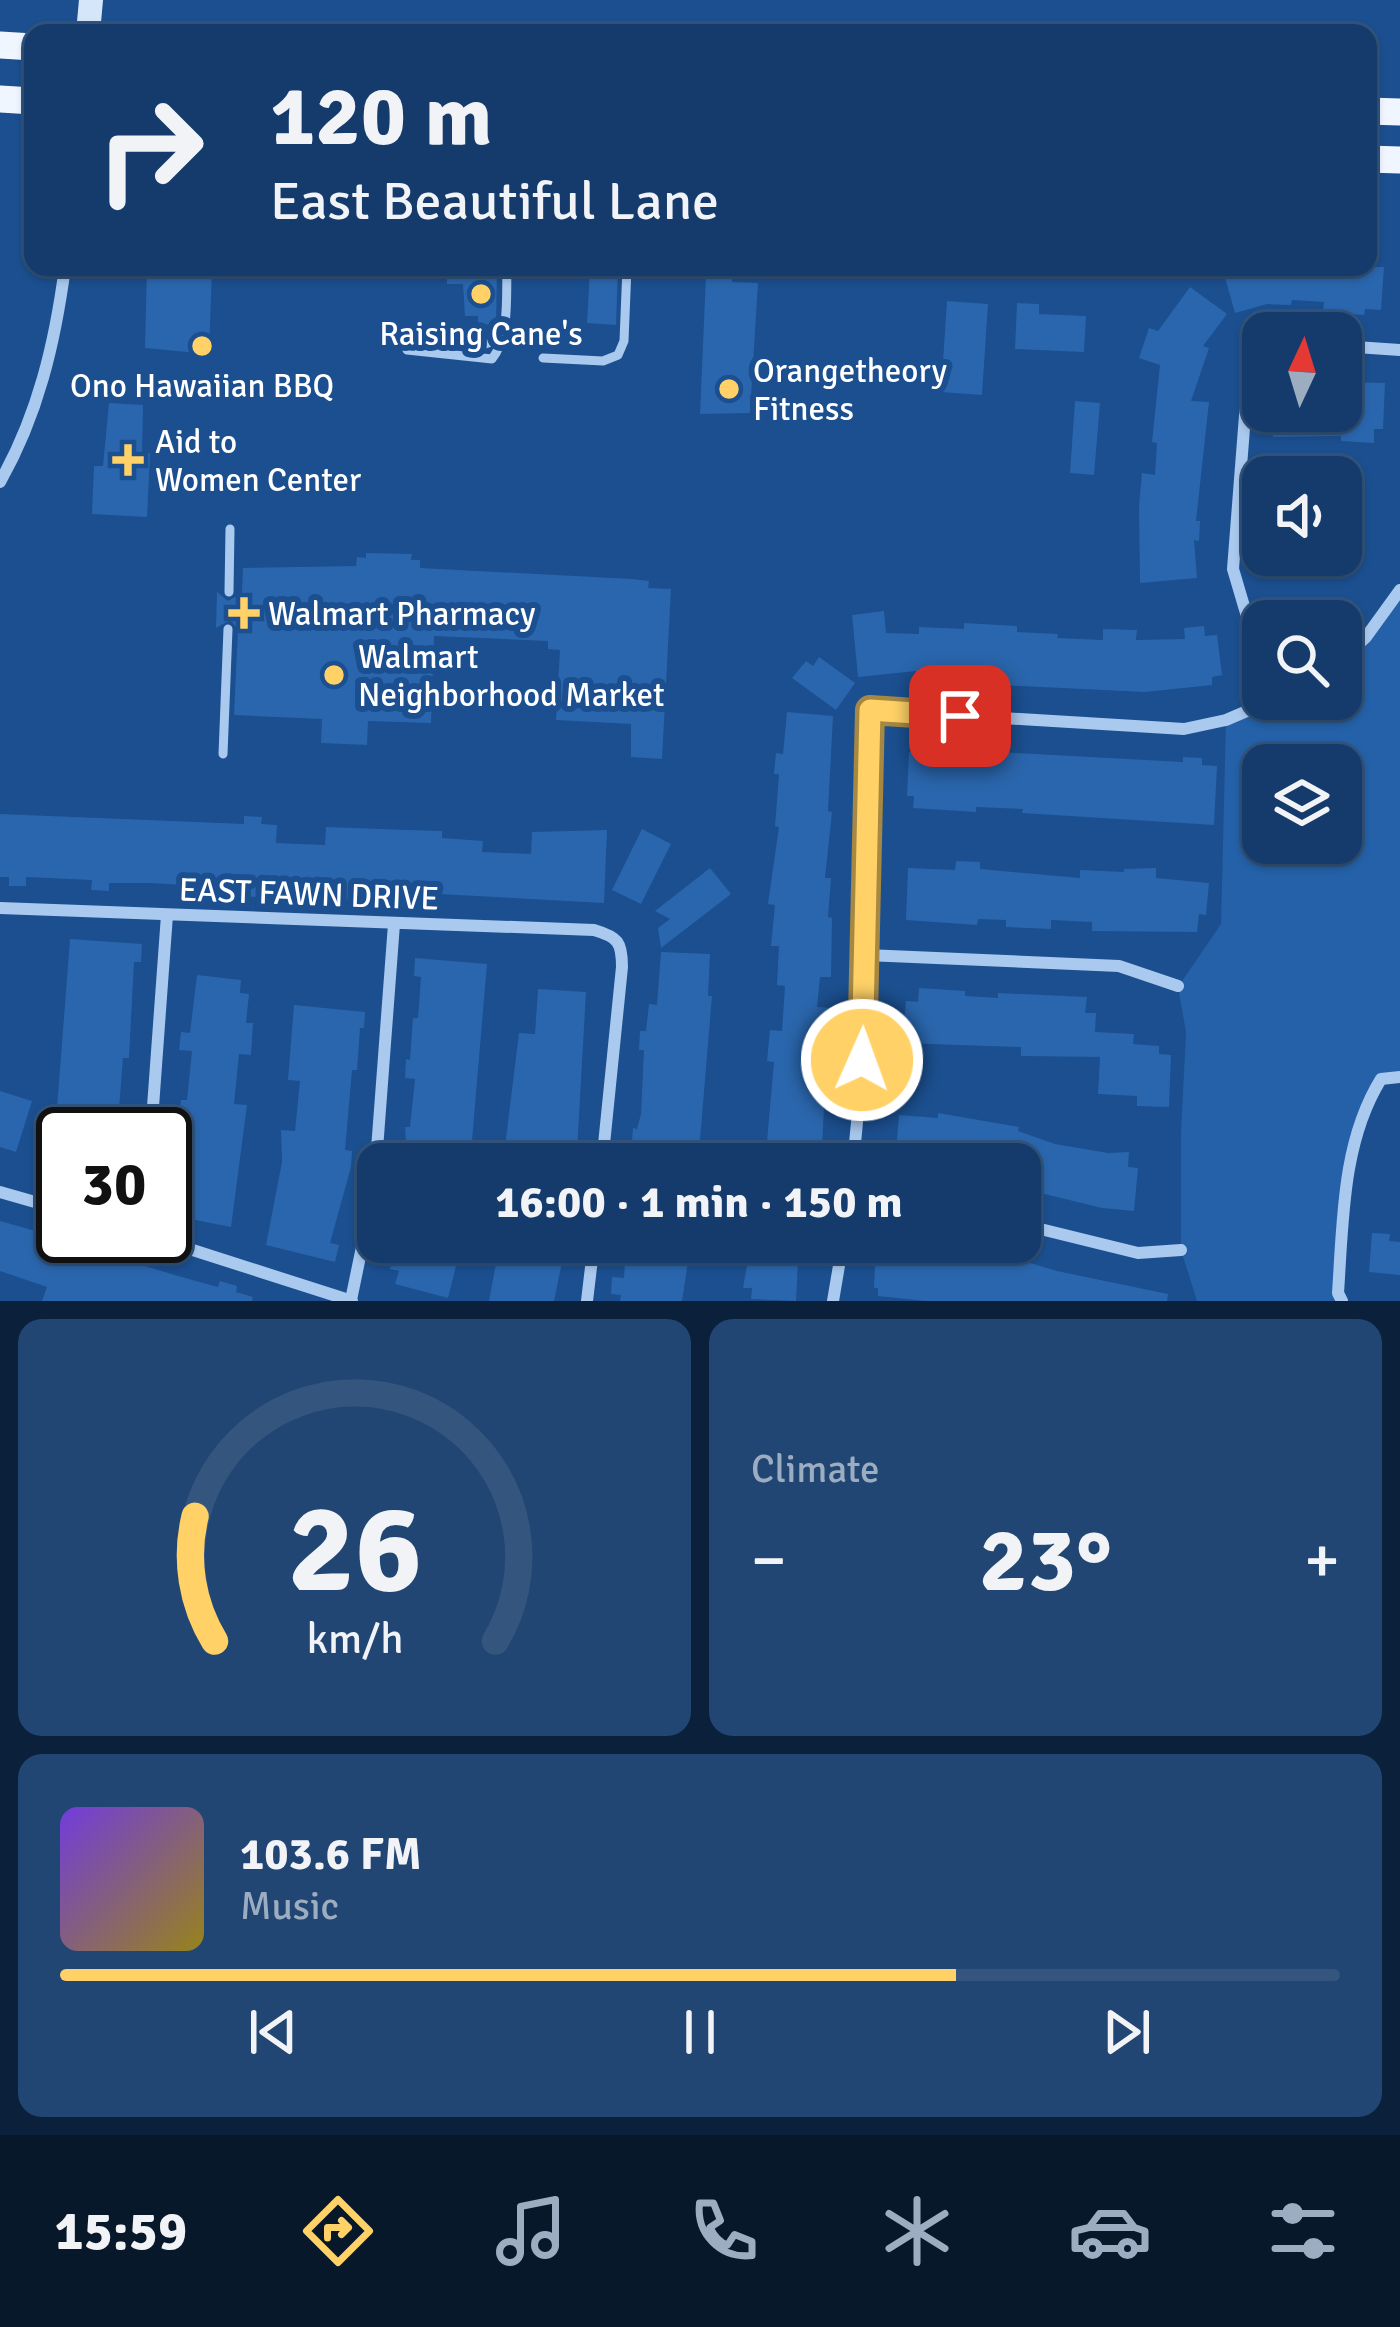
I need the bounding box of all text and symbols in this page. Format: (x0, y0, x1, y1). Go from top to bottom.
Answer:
text: 120 m (270, 65, 492, 169)
icon: right (72, 72, 228, 228)
text: East Beautiful Lane (270, 168, 719, 235)
marker: Raising Cane's (468, 281, 494, 307)
north arrow (1242, 312, 1362, 432)
map controls (1242, 312, 1362, 864)
place label: Raising Cane's (379, 314, 583, 355)
marker: Ono Hawaiian BBQ (189, 333, 215, 359)
place label: Orangetheory Fitness (753, 351, 947, 430)
place label: Ono Hawaiian BBQ (70, 366, 334, 407)
marker: Orangetheory Fitness (716, 376, 742, 402)
place label: Aid to Women Center (155, 422, 361, 501)
marker: Aid to Women Center (112, 444, 144, 476)
button: sound (1242, 456, 1362, 576)
place label: Walmart Pharmacy (268, 594, 536, 635)
marker: Walmart Pharmacy (231, 600, 257, 626)
button: search (1242, 600, 1362, 720)
place label: Walmart Neighborhood Market (358, 637, 665, 716)
marker: Walmart Neighborhood Market (321, 662, 347, 688)
pin (909, 665, 1011, 767)
icon: arrive (927, 683, 993, 749)
button: layers (1242, 744, 1362, 864)
street label: EAST FAWN DRIVE (178, 869, 440, 920)
position arrow (799, 997, 925, 1123)
speed limit sign: 30 (36, 1107, 192, 1263)
text: 16:00 · 1 min · 150 m (495, 1175, 903, 1230)
text: Climate (751, 1445, 880, 1493)
text: 26 (287, 1473, 422, 1626)
text: 23° (979, 1505, 1112, 1616)
text: − (751, 1520, 787, 1601)
text: + (1304, 1520, 1340, 1601)
text: km/h (306, 1612, 403, 1665)
text: 103.6 FM (240, 1827, 422, 1882)
text: Music (240, 1882, 339, 1930)
icon: previous (240, 1999, 306, 2065)
icon: pause (667, 1999, 733, 2065)
icon: next (1094, 1999, 1160, 2065)
icon: directions (296, 2189, 380, 2273)
icon: music (489, 2189, 573, 2273)
icon: phone (682, 2189, 766, 2273)
icon: climate (875, 2189, 959, 2273)
icon: car (1068, 2189, 1152, 2273)
icon: filters (1261, 2189, 1345, 2273)
text: 15:59 (55, 2198, 187, 2265)

